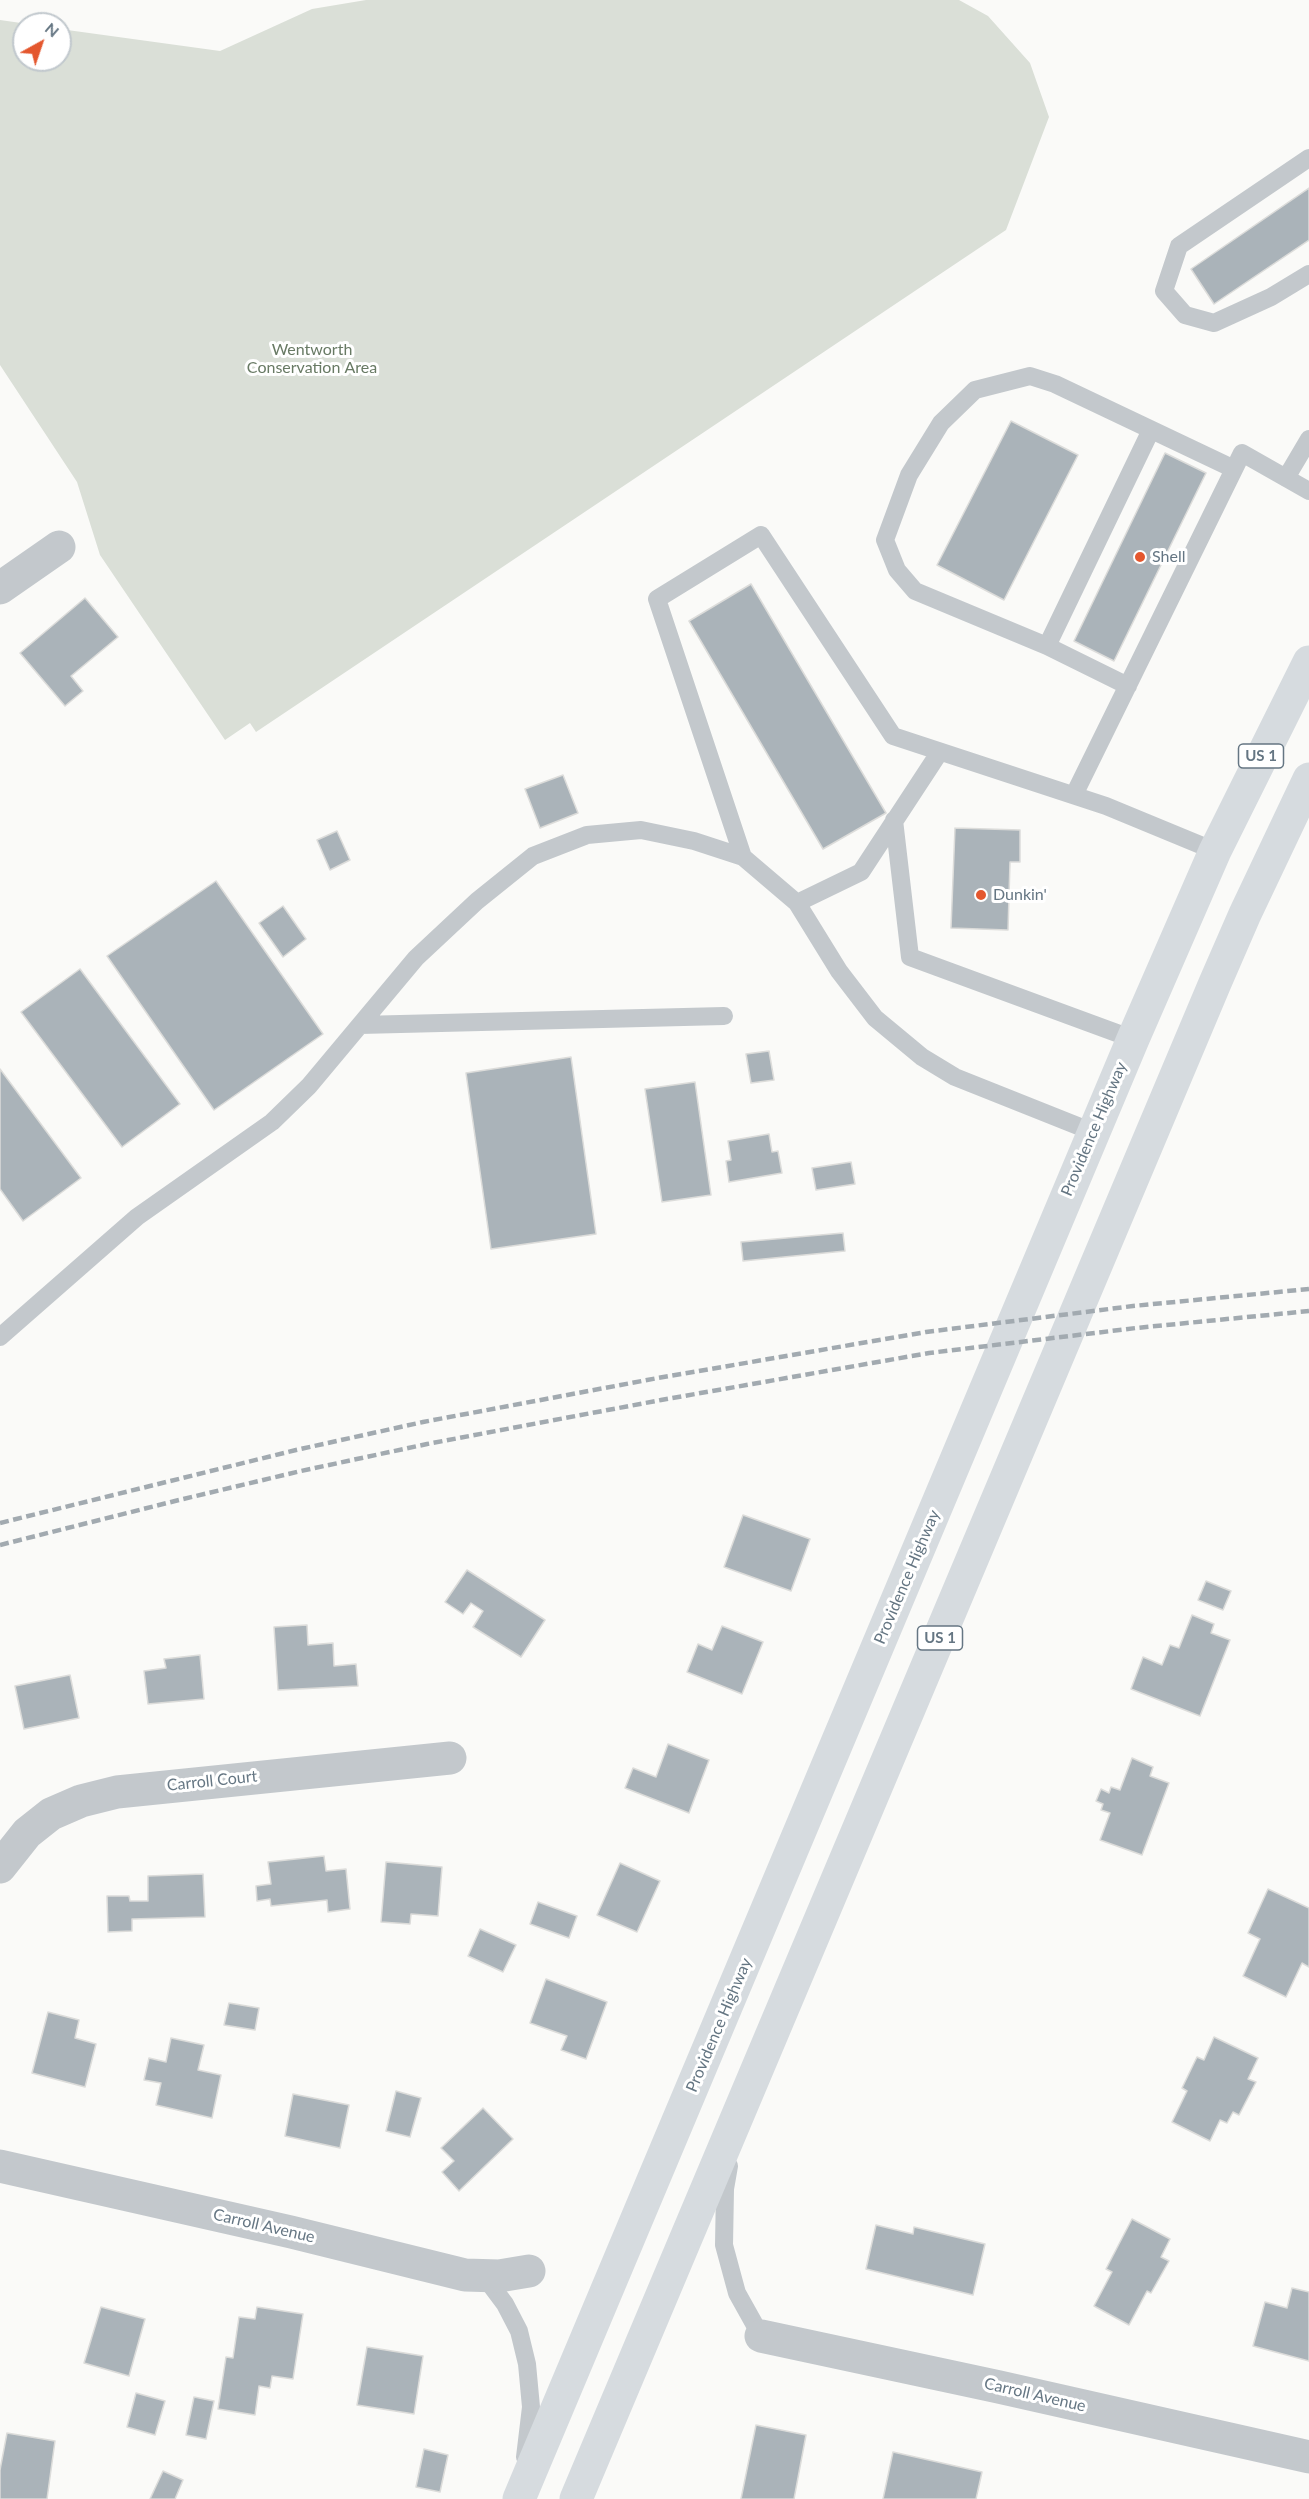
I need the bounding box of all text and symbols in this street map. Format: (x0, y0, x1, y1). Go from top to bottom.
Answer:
north arrow (12, 12, 72, 72)
text: N (42, 18, 63, 41)
park label: Wentworth Conservation Area (247, 340, 377, 378)
place label: Shell (1152, 547, 1185, 567)
marker: Shell (1133, 550, 1147, 564)
road number: US 1 (1238, 744, 1284, 768)
place label: Dunkin' (993, 885, 1047, 905)
marker: Dunkin' (974, 888, 988, 902)
street label: Providence Highway (1057, 1059, 1131, 1199)
street label: Providence Highway (870, 1507, 944, 1647)
road number: US 1 (918, 1626, 962, 1650)
street label: Carroll Court (166, 1767, 258, 1795)
street label: Providence Highway (682, 1955, 756, 2095)
street label: Carroll Avenue (211, 2205, 317, 2247)
street label: Carroll Avenue (982, 2374, 1088, 2416)

